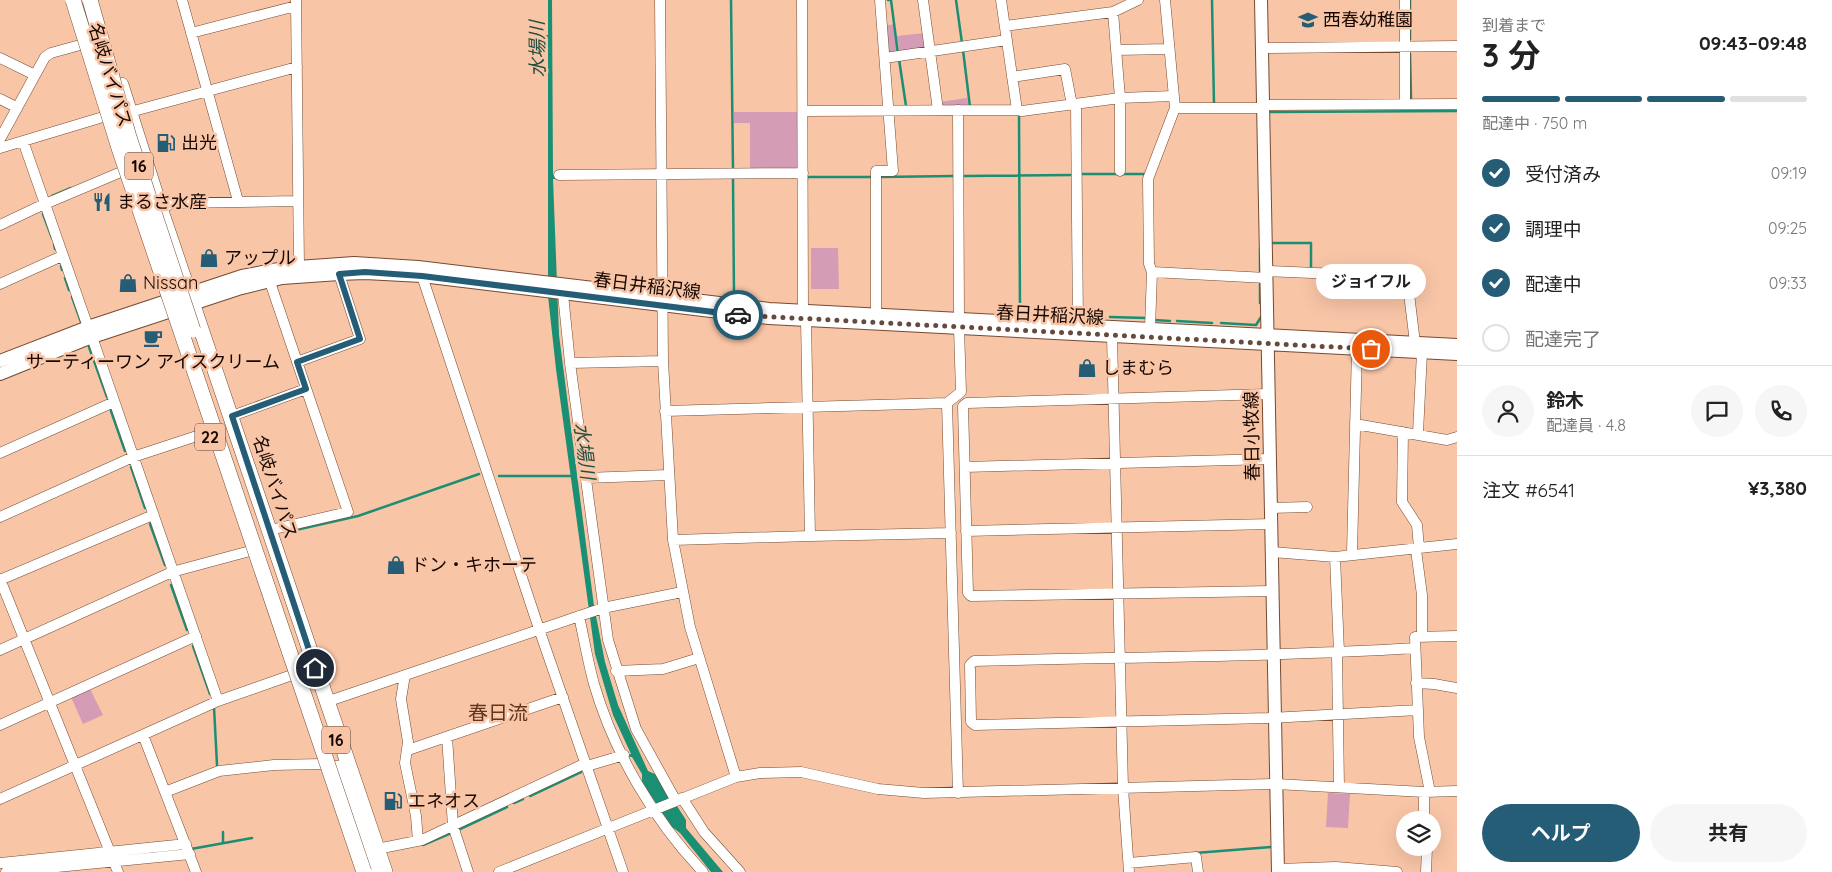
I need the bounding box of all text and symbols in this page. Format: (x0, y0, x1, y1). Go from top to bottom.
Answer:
place label: 西春幼稚園 (1323, 8, 1413, 31)
school or university icon: 西春幼稚園 (1297, 9, 1319, 31)
text: 到着まで (1482, 15, 1546, 35)
water label: 水場川 (524, 18, 549, 78)
street label: 名岐バイパス (84, 20, 137, 130)
text: 09:43–09:48 (1699, 31, 1807, 55)
text: 3 分 (1482, 35, 1540, 75)
text: 配達中 · 750 m (1482, 113, 1587, 133)
place label: 出光 (181, 131, 217, 154)
fuel station icon: 出光 (155, 132, 177, 154)
road number: 16 (125, 153, 153, 180)
icon: check (1482, 159, 1510, 187)
text: 受付済み (1525, 162, 1601, 186)
text: 09:19 (1771, 163, 1807, 183)
place label: まるさ水産 (117, 190, 207, 213)
restaurant icon: まるさ水産 (91, 191, 113, 213)
icon: check (1482, 214, 1510, 242)
text: 調理中 (1525, 217, 1582, 241)
text: 09:25 (1768, 218, 1807, 238)
place label: アップル (224, 246, 296, 269)
shop icon: アップル (198, 247, 220, 269)
callout: ジョイフル (1316, 264, 1426, 299)
street label: 春日井稲沢線 (592, 268, 702, 303)
icon: check (1482, 269, 1510, 297)
place label: Nissan (143, 271, 198, 294)
text: ジョイフル (1331, 271, 1411, 291)
shop icon: Nissan (117, 272, 139, 294)
text: 配達中 (1525, 272, 1582, 296)
text: 09:33 (1769, 273, 1807, 293)
courier (713, 290, 763, 340)
street label: 春日井稲沢線 (995, 300, 1105, 329)
icon: car (724, 301, 752, 329)
cafe icon: サーティーワン アイスクリーム (142, 327, 164, 349)
text: 配達完了 (1525, 327, 1601, 351)
pin (1350, 328, 1392, 370)
icon: bag (1357, 335, 1385, 363)
place label: サーティーワン アイスクリーム (26, 350, 280, 373)
place label: しまむら (1102, 356, 1174, 379)
shop icon: しまむら (1076, 357, 1098, 379)
button: person (1482, 385, 1534, 437)
button: chat (1691, 385, 1743, 437)
button: phone (1755, 385, 1807, 437)
text: 鈴木 (1546, 388, 1584, 412)
street label: 春日小牧線 (1239, 391, 1264, 481)
text: 配達員 · 4.8 (1546, 415, 1626, 435)
water label: 水場川 (570, 421, 601, 483)
road number: 22 (195, 424, 225, 451)
street label: 名岐バイパス (248, 432, 303, 542)
text: ¥3,380 (1748, 476, 1807, 500)
text: 注文 #6541 (1482, 478, 1575, 502)
place label: ドン・キホーテ (411, 553, 537, 576)
shop icon: ドン・キホーテ (385, 554, 407, 576)
pin (294, 647, 336, 689)
icon: home (301, 654, 329, 682)
district label: 春日流 (468, 700, 528, 725)
road number: 16 (322, 726, 350, 754)
place label: エネオス (408, 789, 480, 812)
fuel station icon: エネオス (382, 790, 404, 812)
button: ヘルプ (1482, 804, 1640, 862)
button: 共有 (1650, 804, 1807, 862)
map controls (1396, 811, 1441, 856)
button: layers (1396, 811, 1441, 856)

